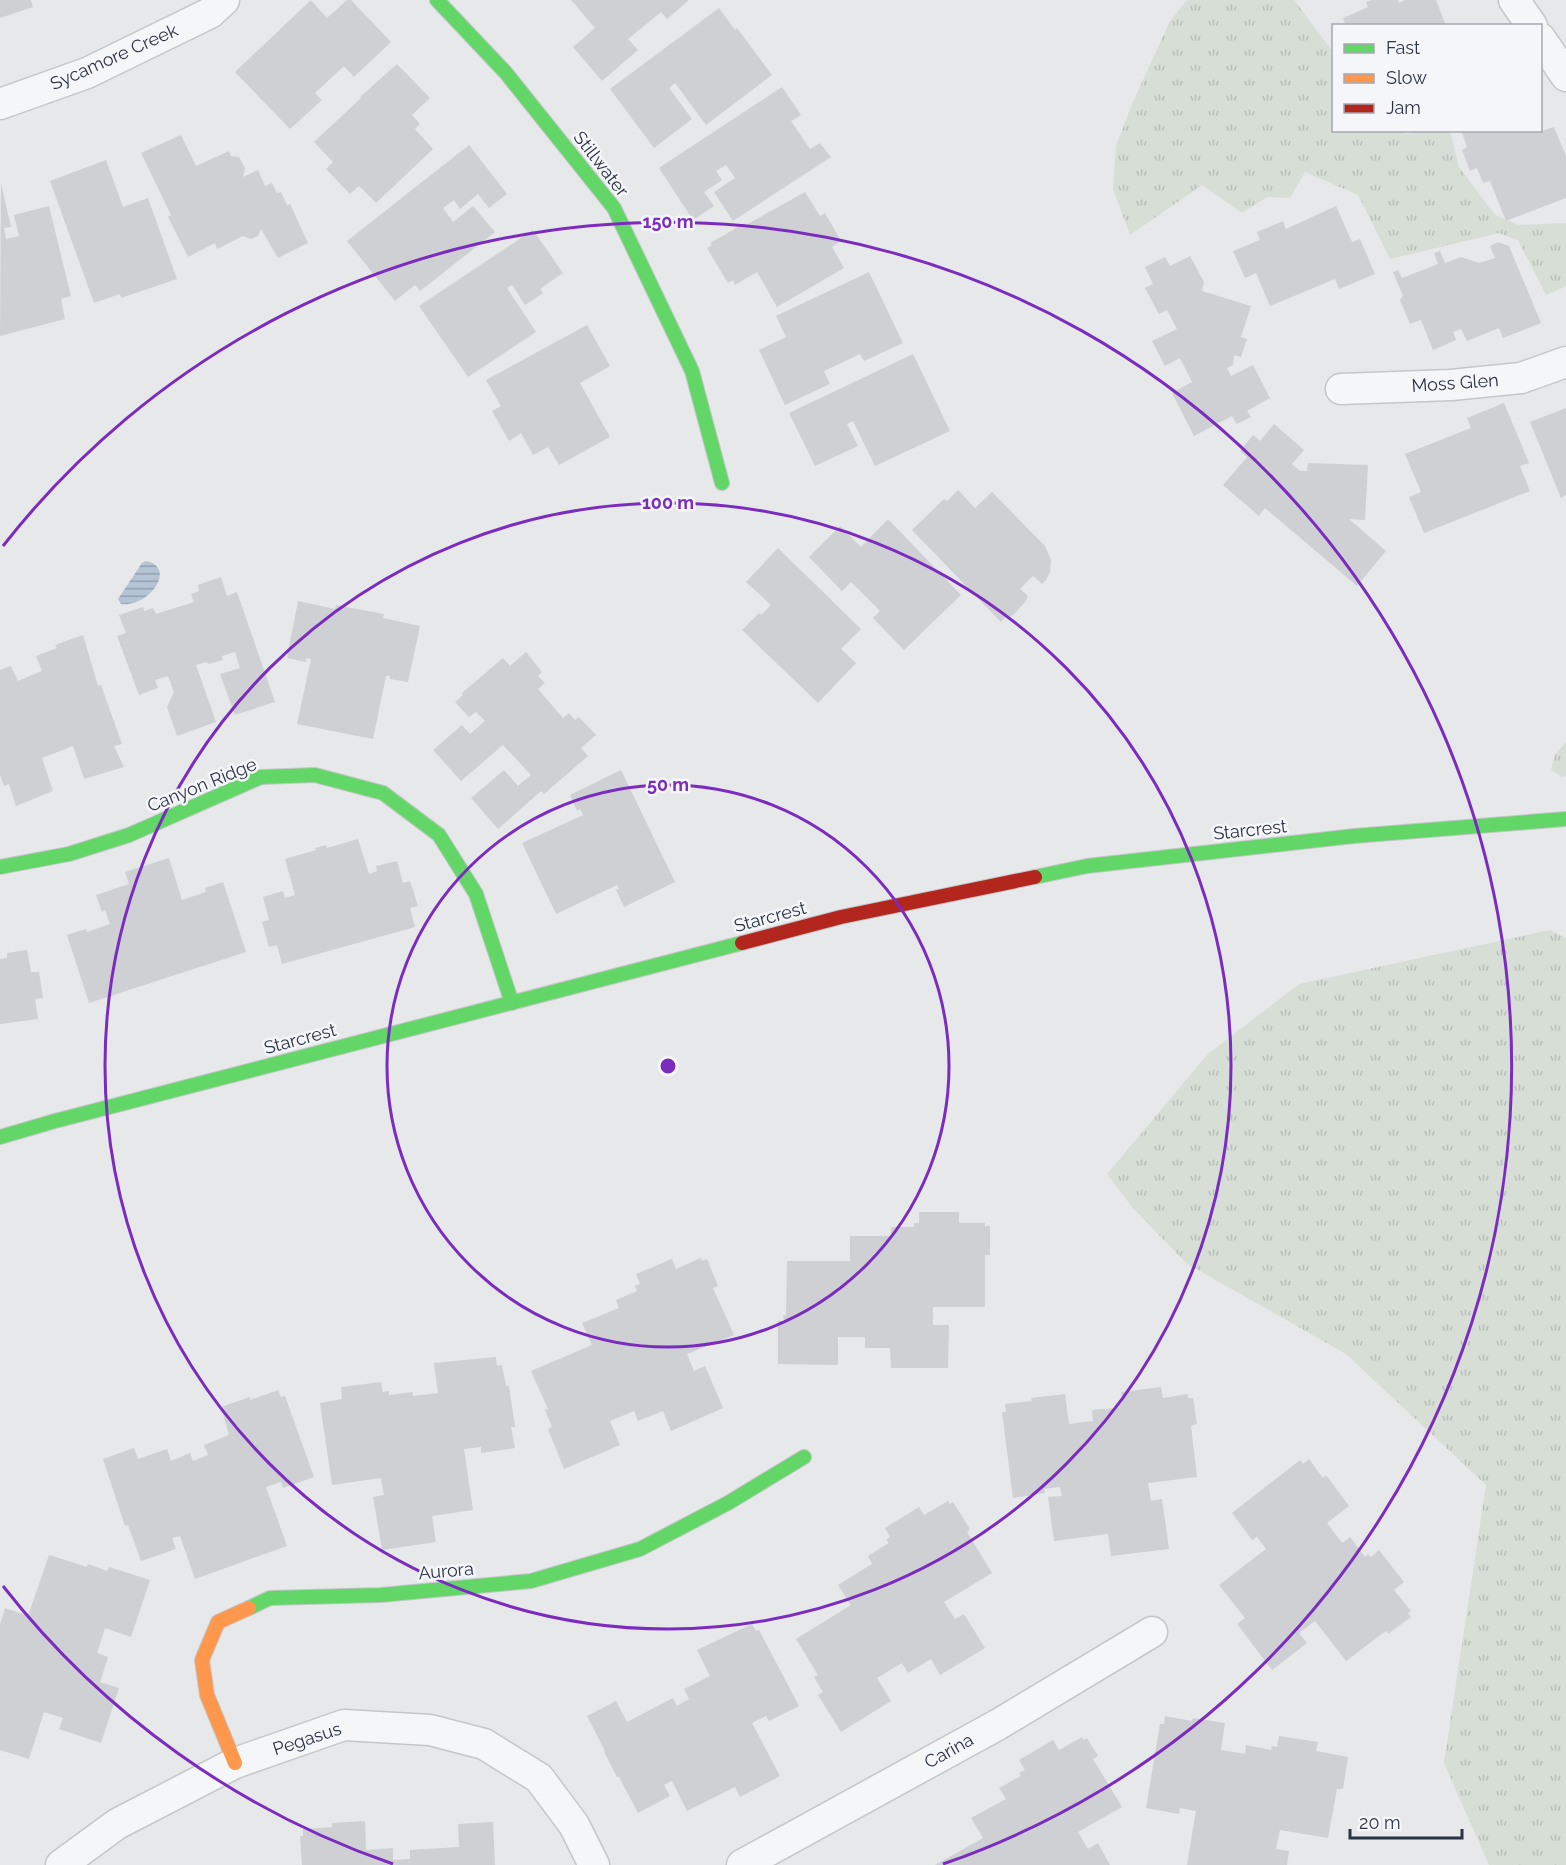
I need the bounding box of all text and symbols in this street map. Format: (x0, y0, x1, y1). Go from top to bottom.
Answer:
street label: Sycamore Creek (47, 19, 181, 94)
legend (1332, 24, 1542, 132)
text: Fast (1386, 37, 1420, 58)
text: Slow (1386, 67, 1427, 88)
text: Jam (1386, 97, 1421, 118)
street label: Stillwater (569, 127, 634, 201)
text: 150 m (643, 211, 694, 232)
street label: Moss Glen (1411, 369, 1499, 396)
text: 100 m (642, 492, 694, 513)
street label: Canyon Ridge (144, 753, 260, 816)
text: 50 m (647, 774, 689, 795)
street label: Starcrest (1212, 815, 1288, 844)
street label: Starcrest (731, 897, 808, 936)
street label: Starcrest (261, 1019, 338, 1058)
centre of rings (658, 1056, 678, 1076)
street label: Aurora (417, 1558, 475, 1583)
street label: Pegasus (270, 1718, 344, 1759)
street label: Carina (921, 1729, 977, 1773)
scale bar (1350, 1802, 1462, 1840)
text: 20 m (1359, 1812, 1401, 1833)

